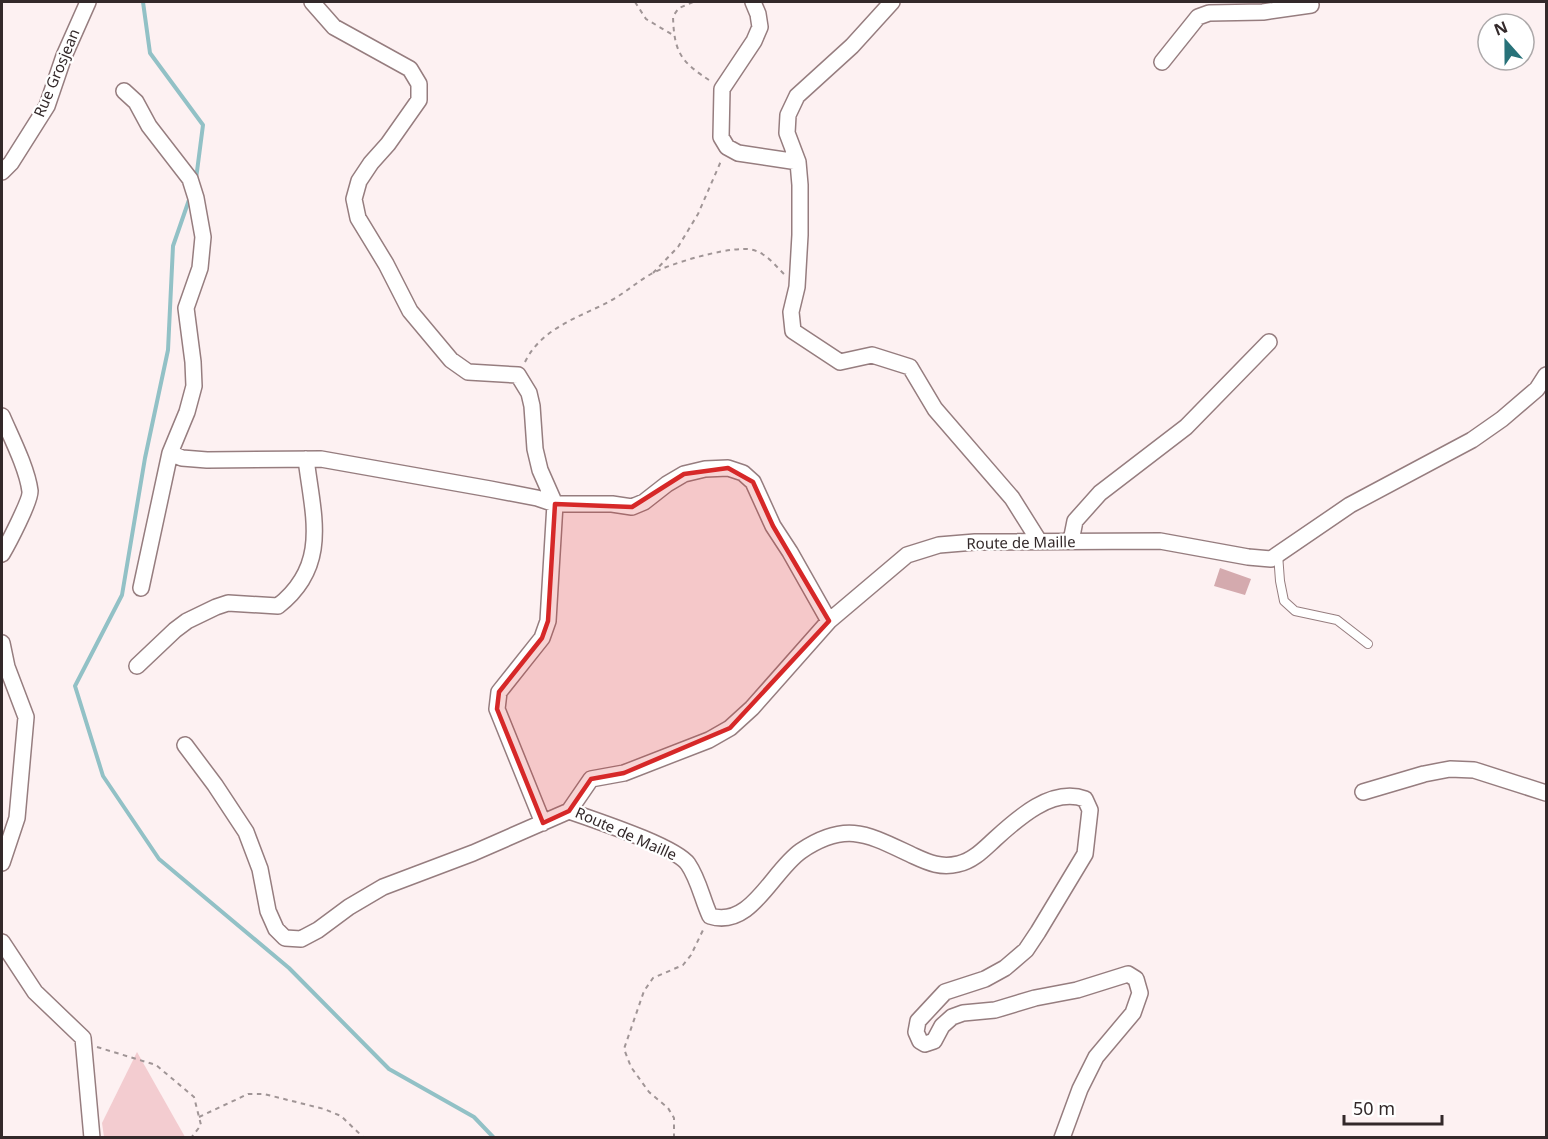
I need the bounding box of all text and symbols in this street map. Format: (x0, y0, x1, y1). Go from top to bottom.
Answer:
north arrow (1476, 12, 1536, 72)
text: N (1491, 15, 1511, 41)
street label: Rue Grosjean (28, 25, 84, 120)
street label: Route de Maille (966, 531, 1076, 553)
street label: Route de Maille (572, 802, 680, 864)
scale bar (1344, 1088, 1442, 1126)
text: 50 m (1353, 1096, 1395, 1120)

